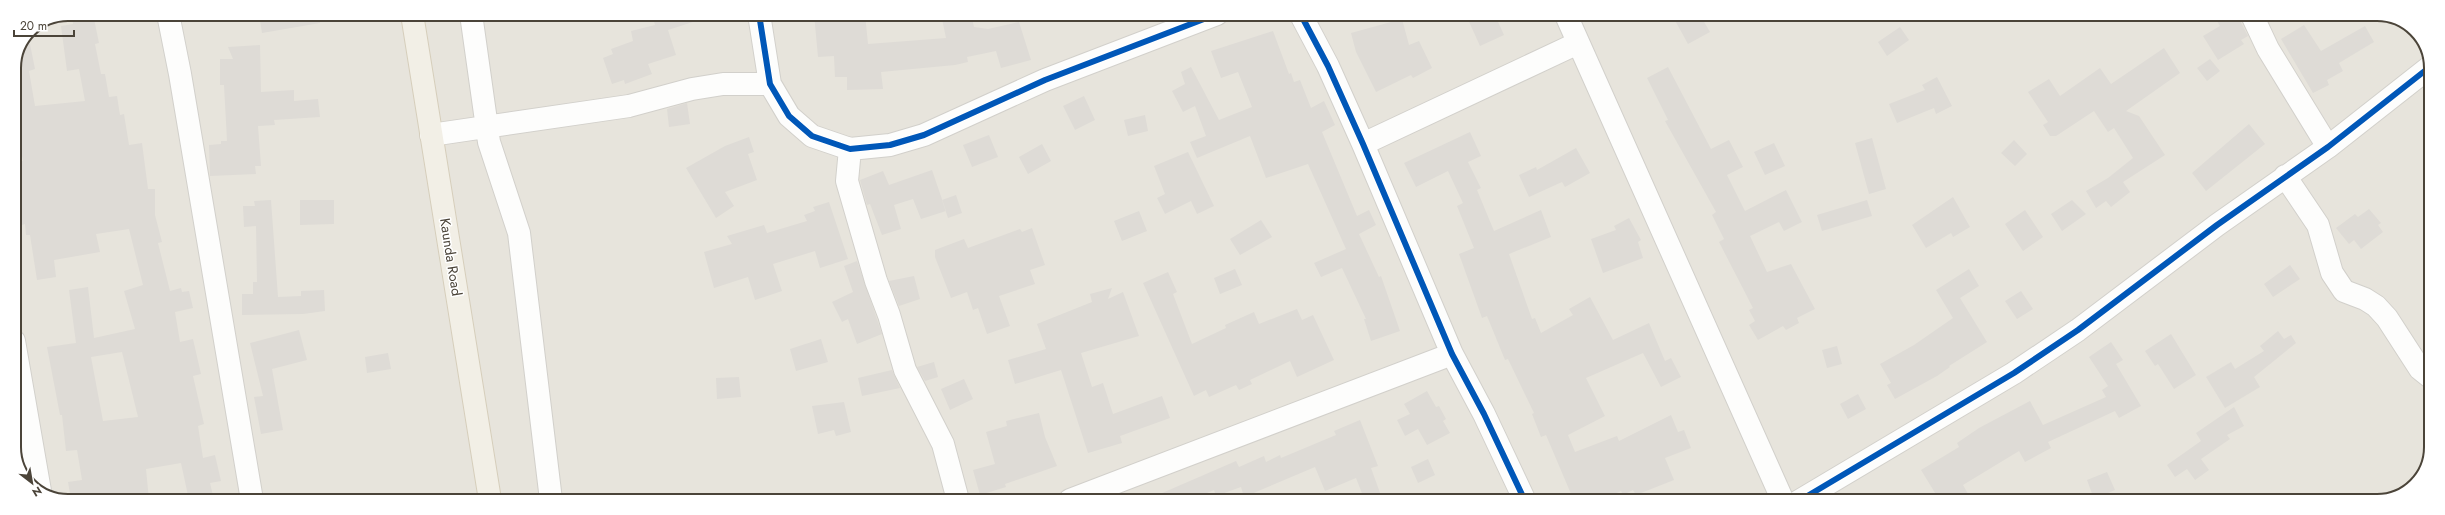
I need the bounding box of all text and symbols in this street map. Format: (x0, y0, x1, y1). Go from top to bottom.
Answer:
scale bar (14, 12, 74, 38)
text: 20 m (20, 17, 47, 35)
street label: Kaunda Road (435, 217, 467, 297)
north arrow (12, 463, 52, 503)
text: N (29, 482, 45, 501)

